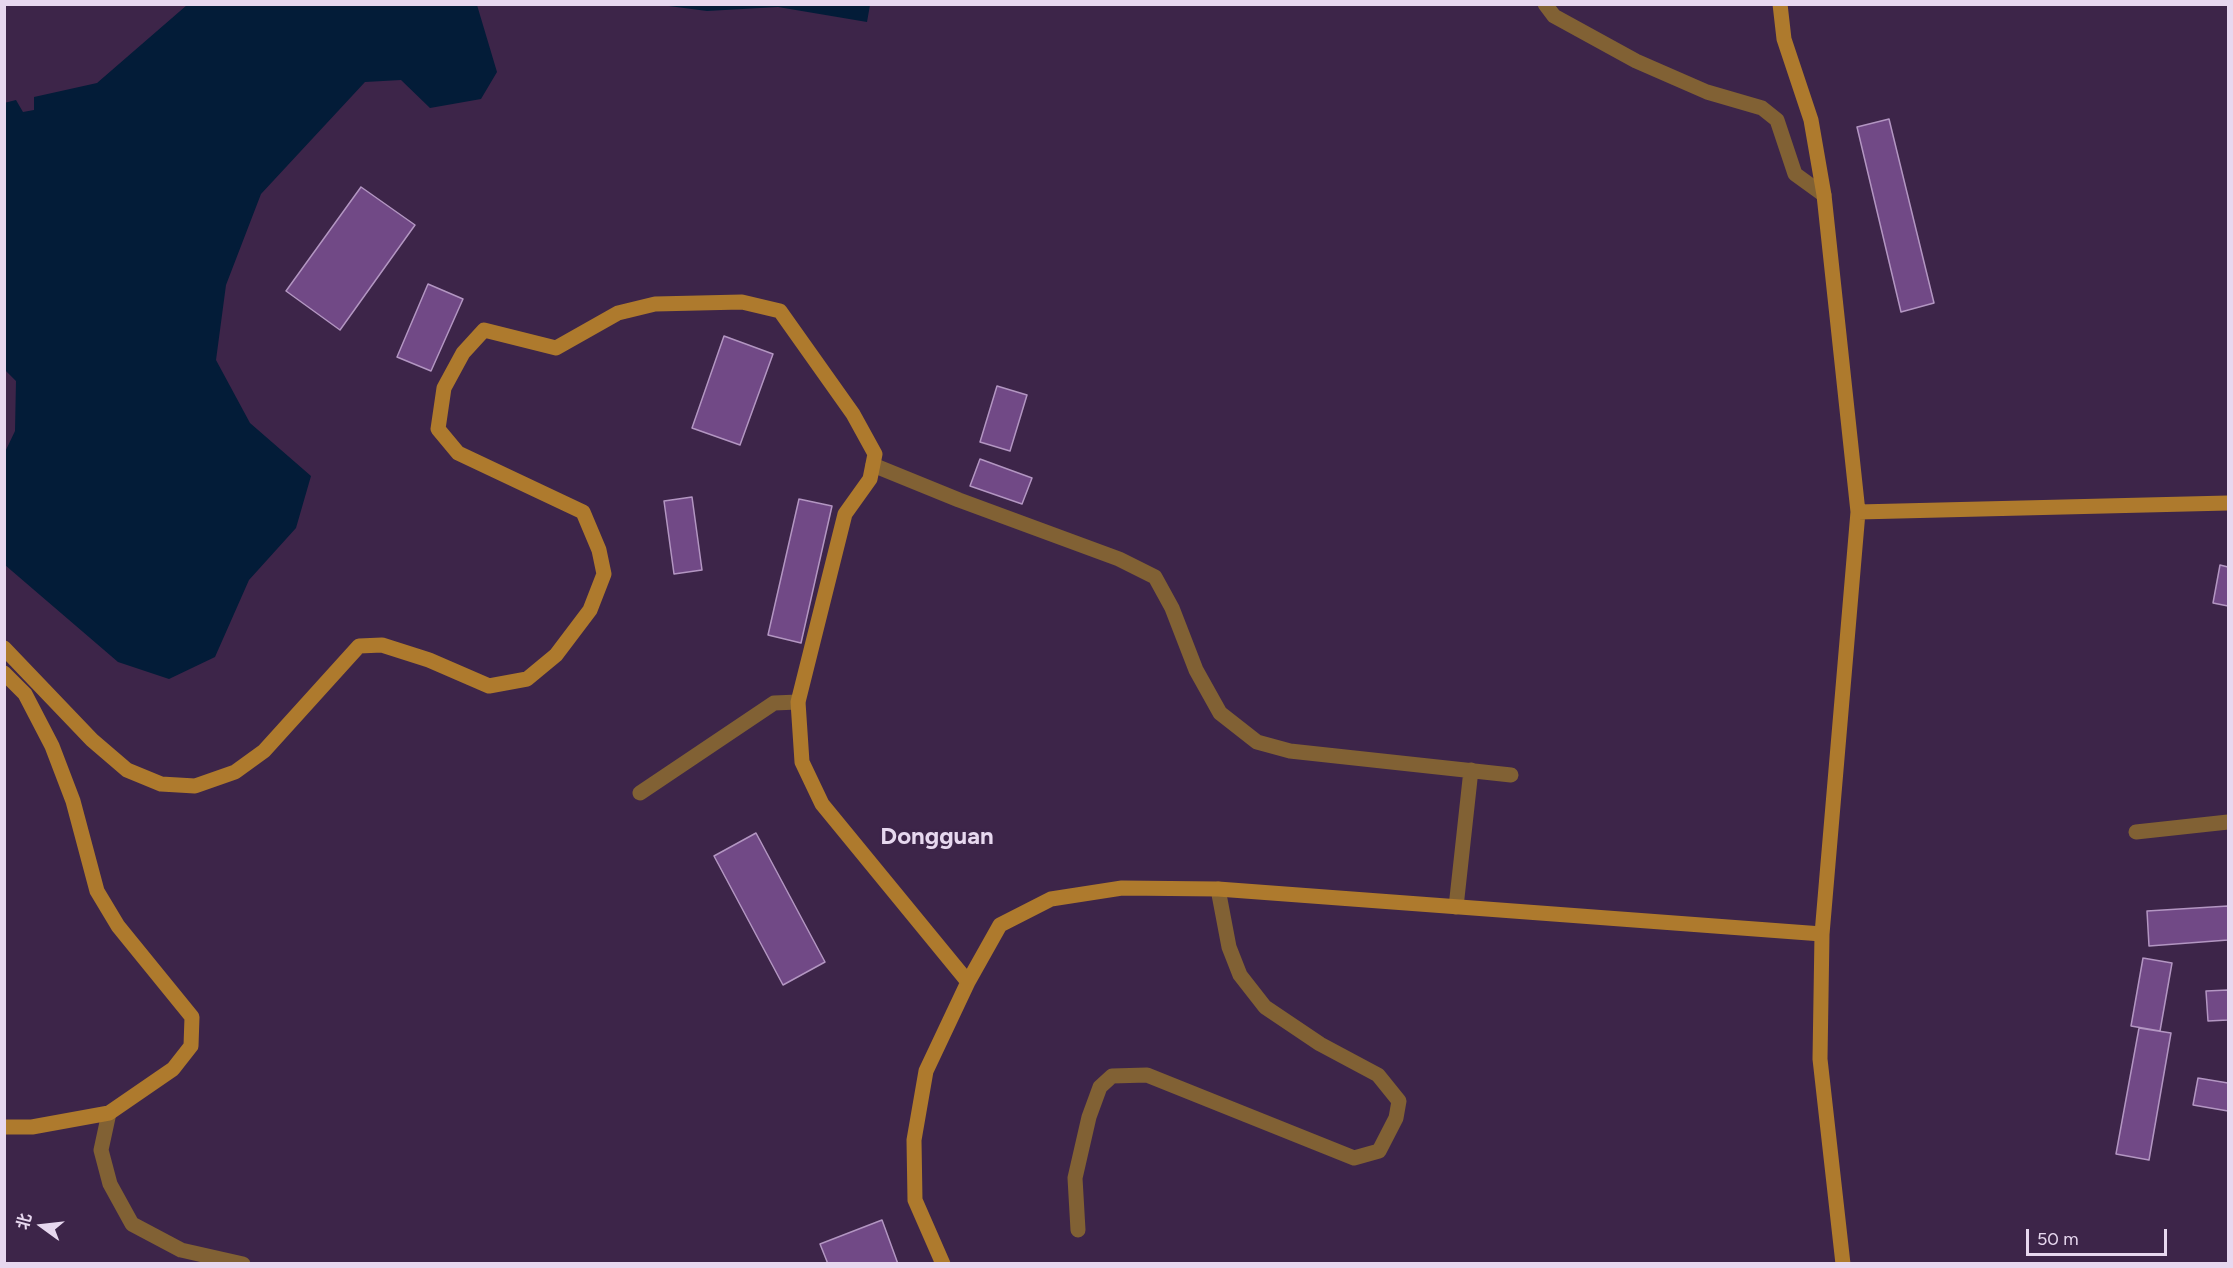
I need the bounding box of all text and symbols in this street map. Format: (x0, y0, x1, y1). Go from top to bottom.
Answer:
district label: Dongguan (880, 823, 994, 851)
north arrow (12, 1196, 72, 1256)
text: 北 (13, 1211, 35, 1231)
scale bar (2029, 1217, 2170, 1255)
text: 50 m (2037, 1228, 2079, 1250)

